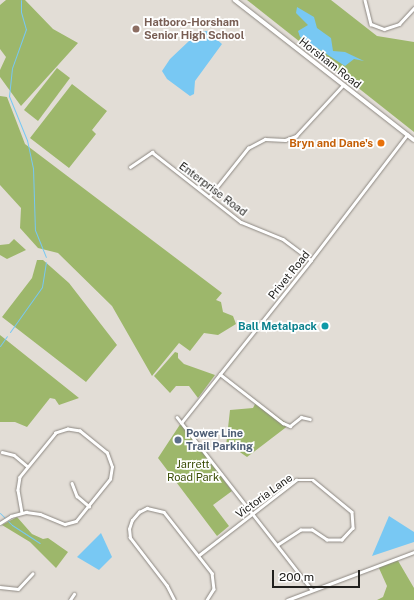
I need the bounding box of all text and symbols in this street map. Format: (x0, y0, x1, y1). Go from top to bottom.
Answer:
place label: Hatboro-Horsham Senior High School (144, 16, 244, 42)
marker: Hatboro-Horsham Senior High School (131, 24, 141, 34)
street label: Horsham Road (296, 35, 364, 91)
place label: Bryn and Dane's (289, 136, 373, 150)
marker: Bryn and Dane's (376, 138, 386, 148)
street label: Enterprise Road (176, 159, 250, 219)
street label: Privet Road (265, 248, 313, 302)
place label: Ball Metalpack (238, 319, 317, 333)
marker: Ball Metalpack (320, 321, 330, 331)
place label: Power Line Trail Parking (186, 427, 253, 453)
marker: Power Line Trail Parking (173, 435, 183, 445)
park label: Jarrett Road Park (167, 458, 219, 484)
street label: Victoria Lane (233, 471, 295, 521)
scale bar (274, 562, 362, 588)
text: 200 m (279, 570, 314, 584)

